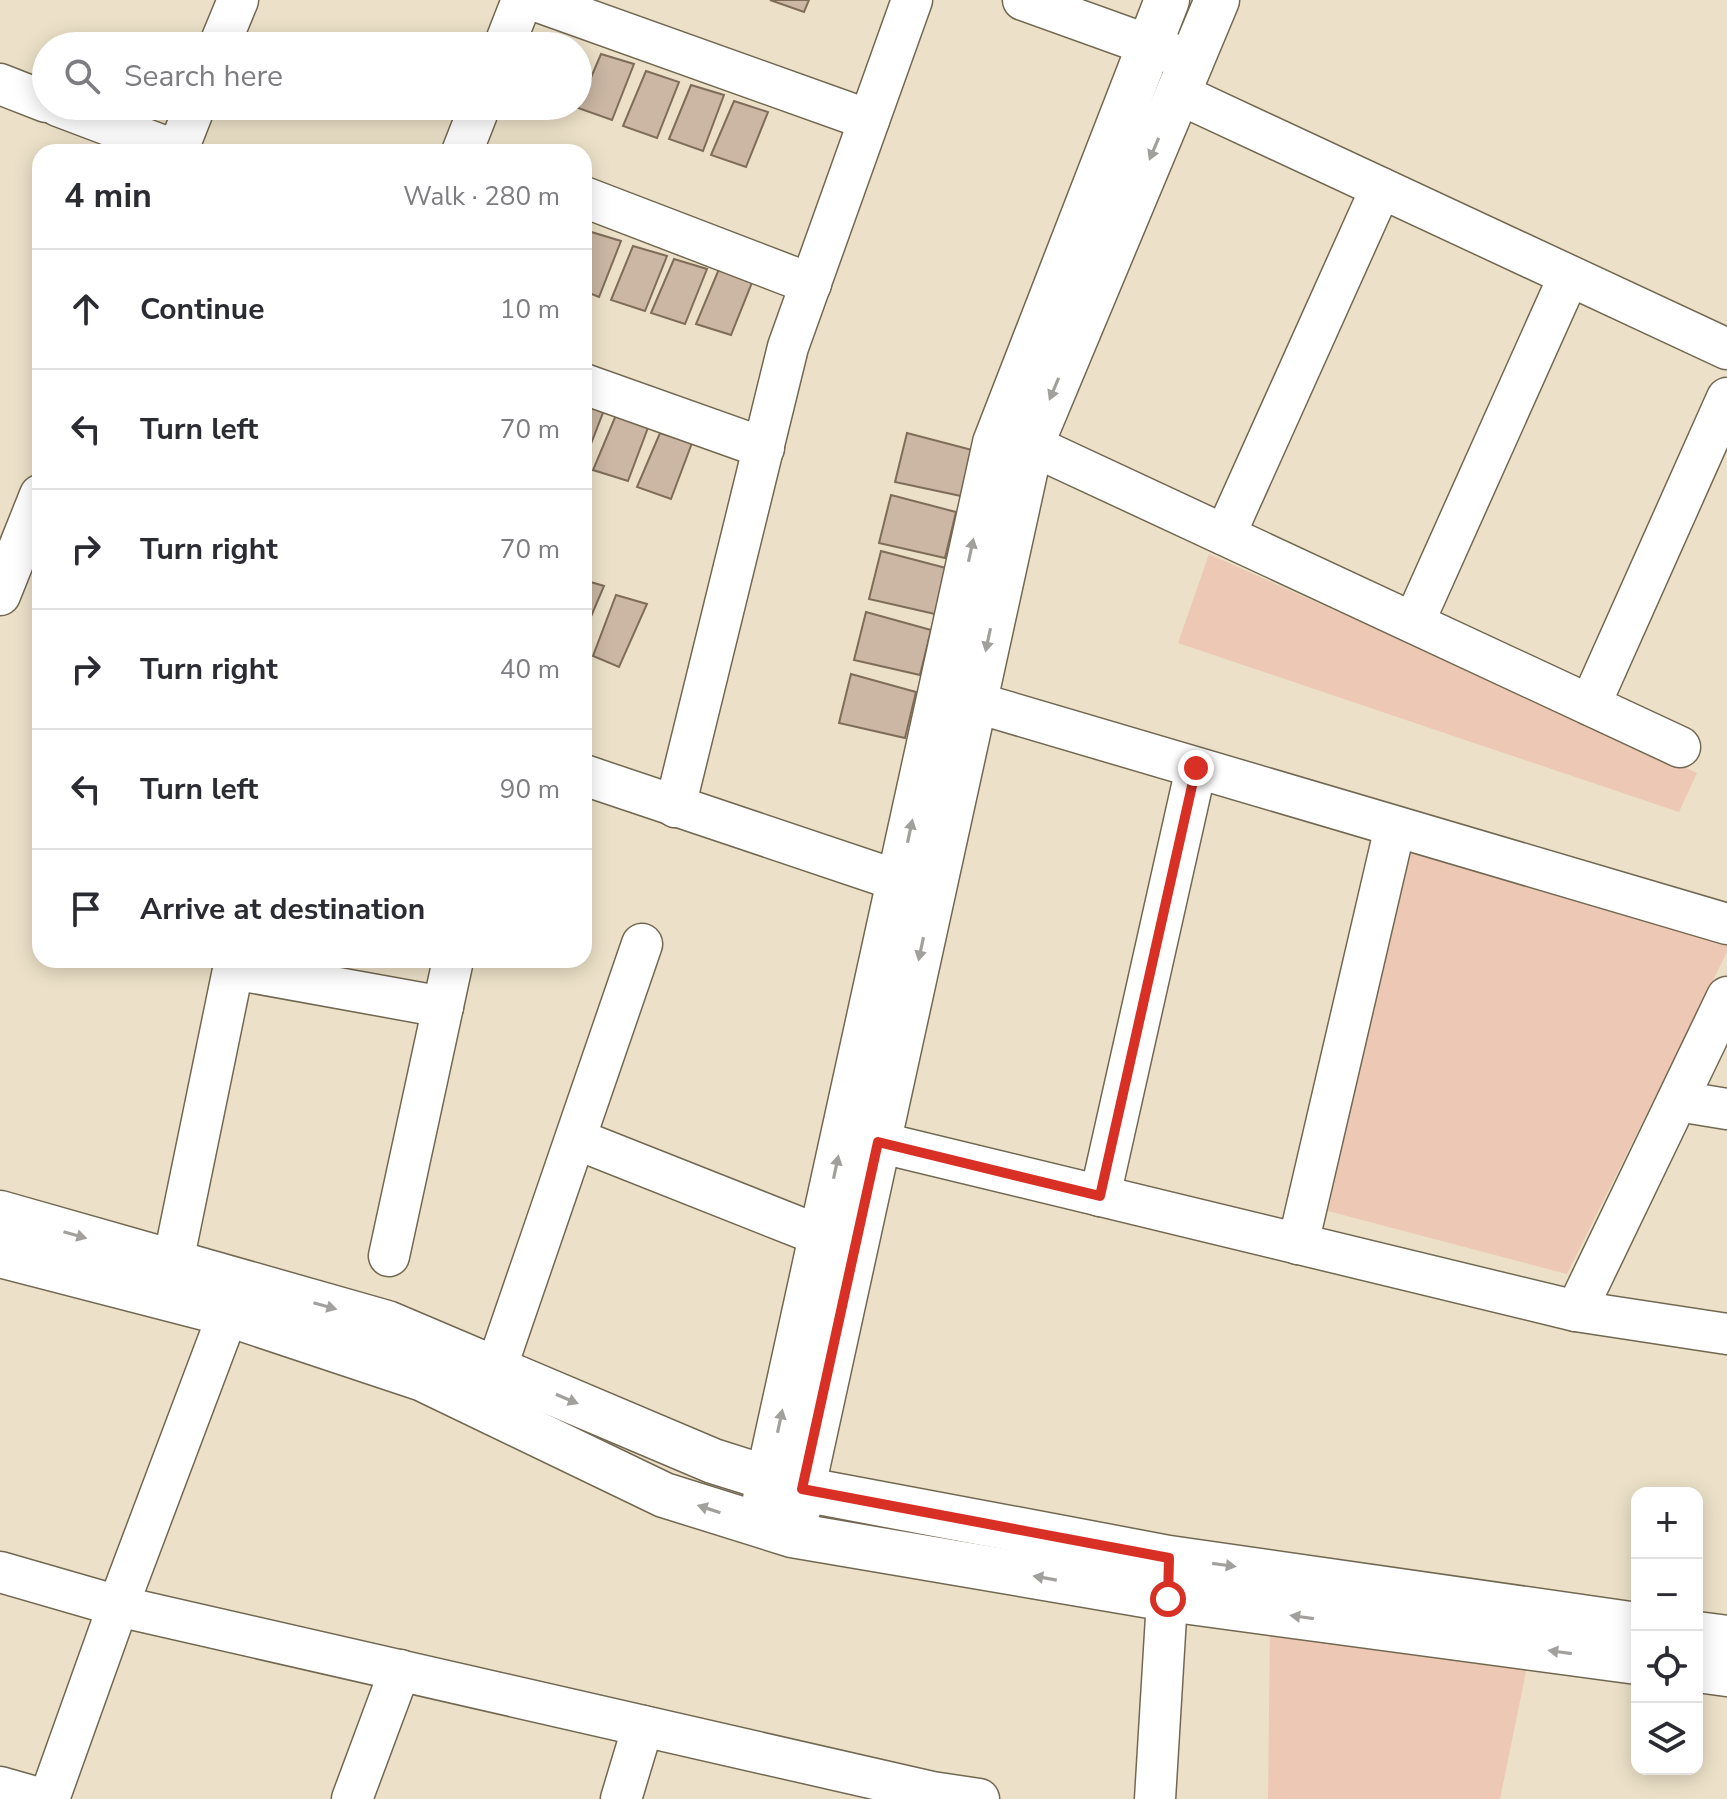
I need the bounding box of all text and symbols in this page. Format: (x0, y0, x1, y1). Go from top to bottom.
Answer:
search box (32, 32, 592, 120)
icon: search (60, 54, 104, 98)
text: Search here (124, 56, 283, 97)
one-way arrow (1147, 137, 1160, 161)
text: 4 min (64, 173, 152, 219)
text: Walk · 280 m (403, 179, 560, 214)
icon: ahead (64, 287, 108, 331)
text: Continue (140, 289, 265, 330)
text: 10 m (500, 292, 560, 327)
one-way arrow (1047, 377, 1060, 401)
icon: left (64, 407, 108, 451)
text: Turn left (140, 409, 258, 450)
text: 70 m (500, 412, 560, 447)
icon: right (64, 527, 108, 571)
text: Turn right (140, 529, 278, 570)
text: 70 m (500, 532, 560, 567)
one-way arrow (965, 537, 978, 562)
one-way arrow (981, 628, 994, 653)
icon: right (64, 647, 108, 691)
text: Turn right (140, 649, 278, 690)
text: 40 m (500, 652, 560, 687)
route end (1178, 750, 1214, 786)
icon: left (64, 767, 108, 811)
text: Turn left (140, 769, 258, 810)
text: 90 m (500, 772, 560, 807)
one-way arrow (904, 818, 917, 843)
icon: arrive (64, 887, 108, 931)
text: Arrive at destination (140, 889, 425, 930)
one-way arrow (914, 936, 927, 961)
one-way arrow (830, 1154, 843, 1179)
one-way arrow (64, 1229, 88, 1242)
one-way arrow (313, 1300, 338, 1312)
one-way arrow (556, 1393, 579, 1406)
one-way arrow (774, 1408, 787, 1433)
map controls (1631, 1487, 1703, 1775)
button: + (1631, 1487, 1703, 1559)
one-way arrow (696, 1502, 720, 1514)
one-way arrow (1211, 1559, 1236, 1572)
button: − (1631, 1559, 1703, 1631)
one-way arrow (1032, 1572, 1057, 1584)
route start (1150, 1581, 1186, 1617)
one-way arrow (1289, 1610, 1314, 1623)
button: locate (1631, 1631, 1703, 1703)
one-way arrow (1547, 1645, 1572, 1658)
button: layers (1631, 1703, 1703, 1775)

